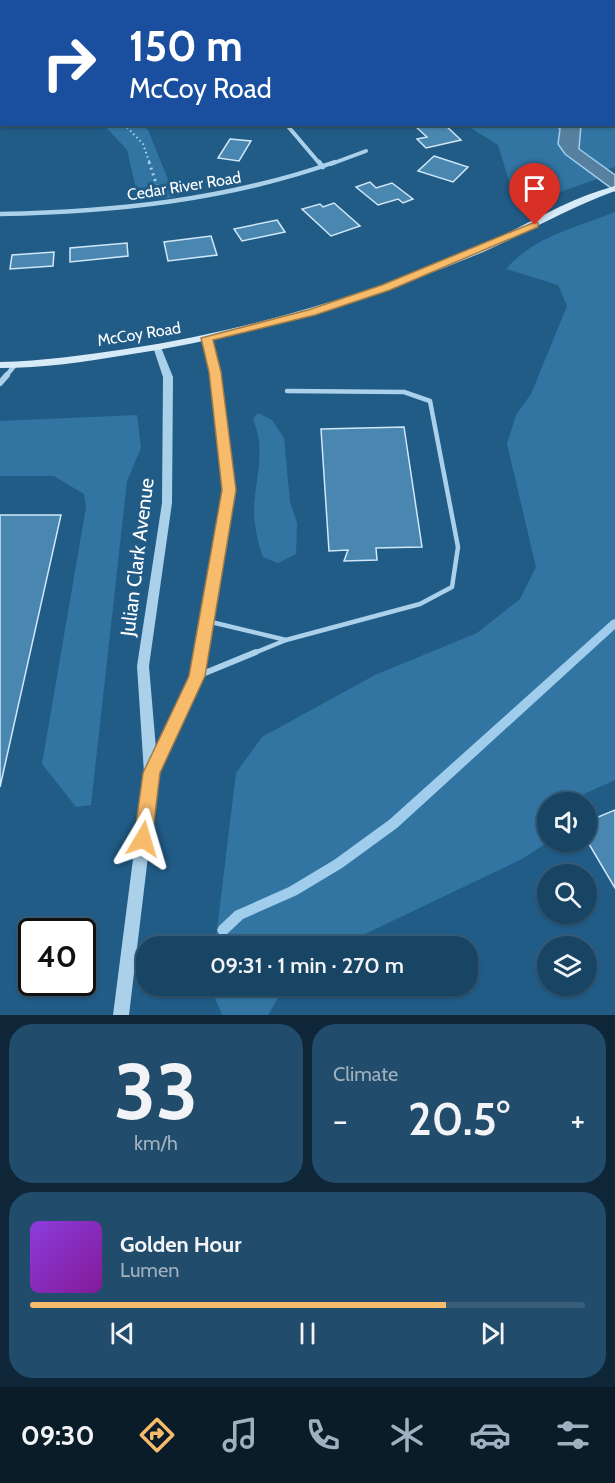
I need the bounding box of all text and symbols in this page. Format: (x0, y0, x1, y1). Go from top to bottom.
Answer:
text: 150 m (129, 20, 243, 72)
icon: right (30, 24, 108, 102)
text: McCoy Road (129, 72, 272, 105)
pin (509, 163, 560, 225)
street label: Cedar River Road (126, 168, 242, 204)
icon: arrive (518, 172, 551, 205)
street label: McCoy Road (96, 318, 182, 350)
street label: Julian Clark Avenue (115, 476, 159, 639)
map controls (537, 792, 597, 996)
button: sound (537, 792, 597, 852)
position arrow (111, 807, 175, 871)
button: search (537, 864, 597, 924)
speed limit sign: 40 (18, 918, 96, 996)
button: layers (537, 936, 597, 996)
text: 09:31 · 1 min · 270 m (210, 952, 404, 979)
text: 33 (114, 1044, 198, 1139)
text: Climate (333, 1062, 398, 1086)
text: 20.5° (408, 1092, 510, 1146)
text: − (333, 1100, 348, 1140)
text: + (570, 1100, 585, 1140)
text: km/h (134, 1131, 178, 1155)
text: Golden Hour (120, 1231, 241, 1258)
text: Lumen (120, 1258, 179, 1282)
icon: previous (106, 1317, 139, 1350)
icon: pause (291, 1317, 324, 1350)
icon: next (476, 1317, 509, 1350)
icon: directions (136, 1414, 178, 1456)
icon: music (219, 1414, 261, 1456)
icon: phone (302, 1414, 344, 1456)
icon: climate (386, 1414, 428, 1456)
icon: car (469, 1414, 511, 1456)
icon: filters (552, 1414, 594, 1456)
text: 09:30 (21, 1419, 95, 1452)

